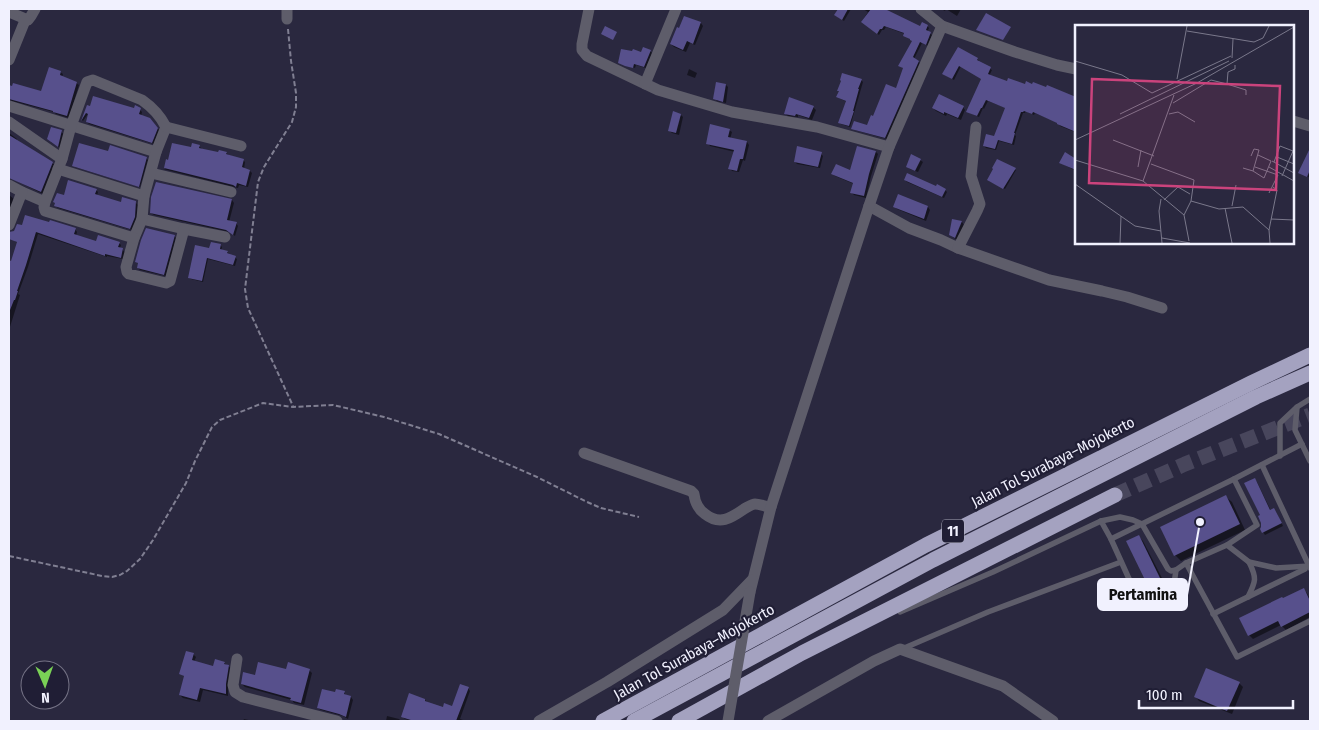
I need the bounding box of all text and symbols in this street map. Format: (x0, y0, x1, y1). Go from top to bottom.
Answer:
inset map (1075, 25, 1294, 244)
street label: Jalan Tol Surabaya–Mojokerto (968, 413, 1138, 511)
road number: 11 (942, 520, 964, 542)
callout: Pertamina (1098, 579, 1187, 610)
text: Pertamina (1109, 585, 1177, 604)
street label: Jalan Tol Surabaya–Mojokerto (611, 600, 778, 704)
north arrow (20, 660, 70, 710)
scale bar (1139, 678, 1293, 710)
text: 100 m (1146, 686, 1183, 704)
text: N (41, 689, 50, 706)

